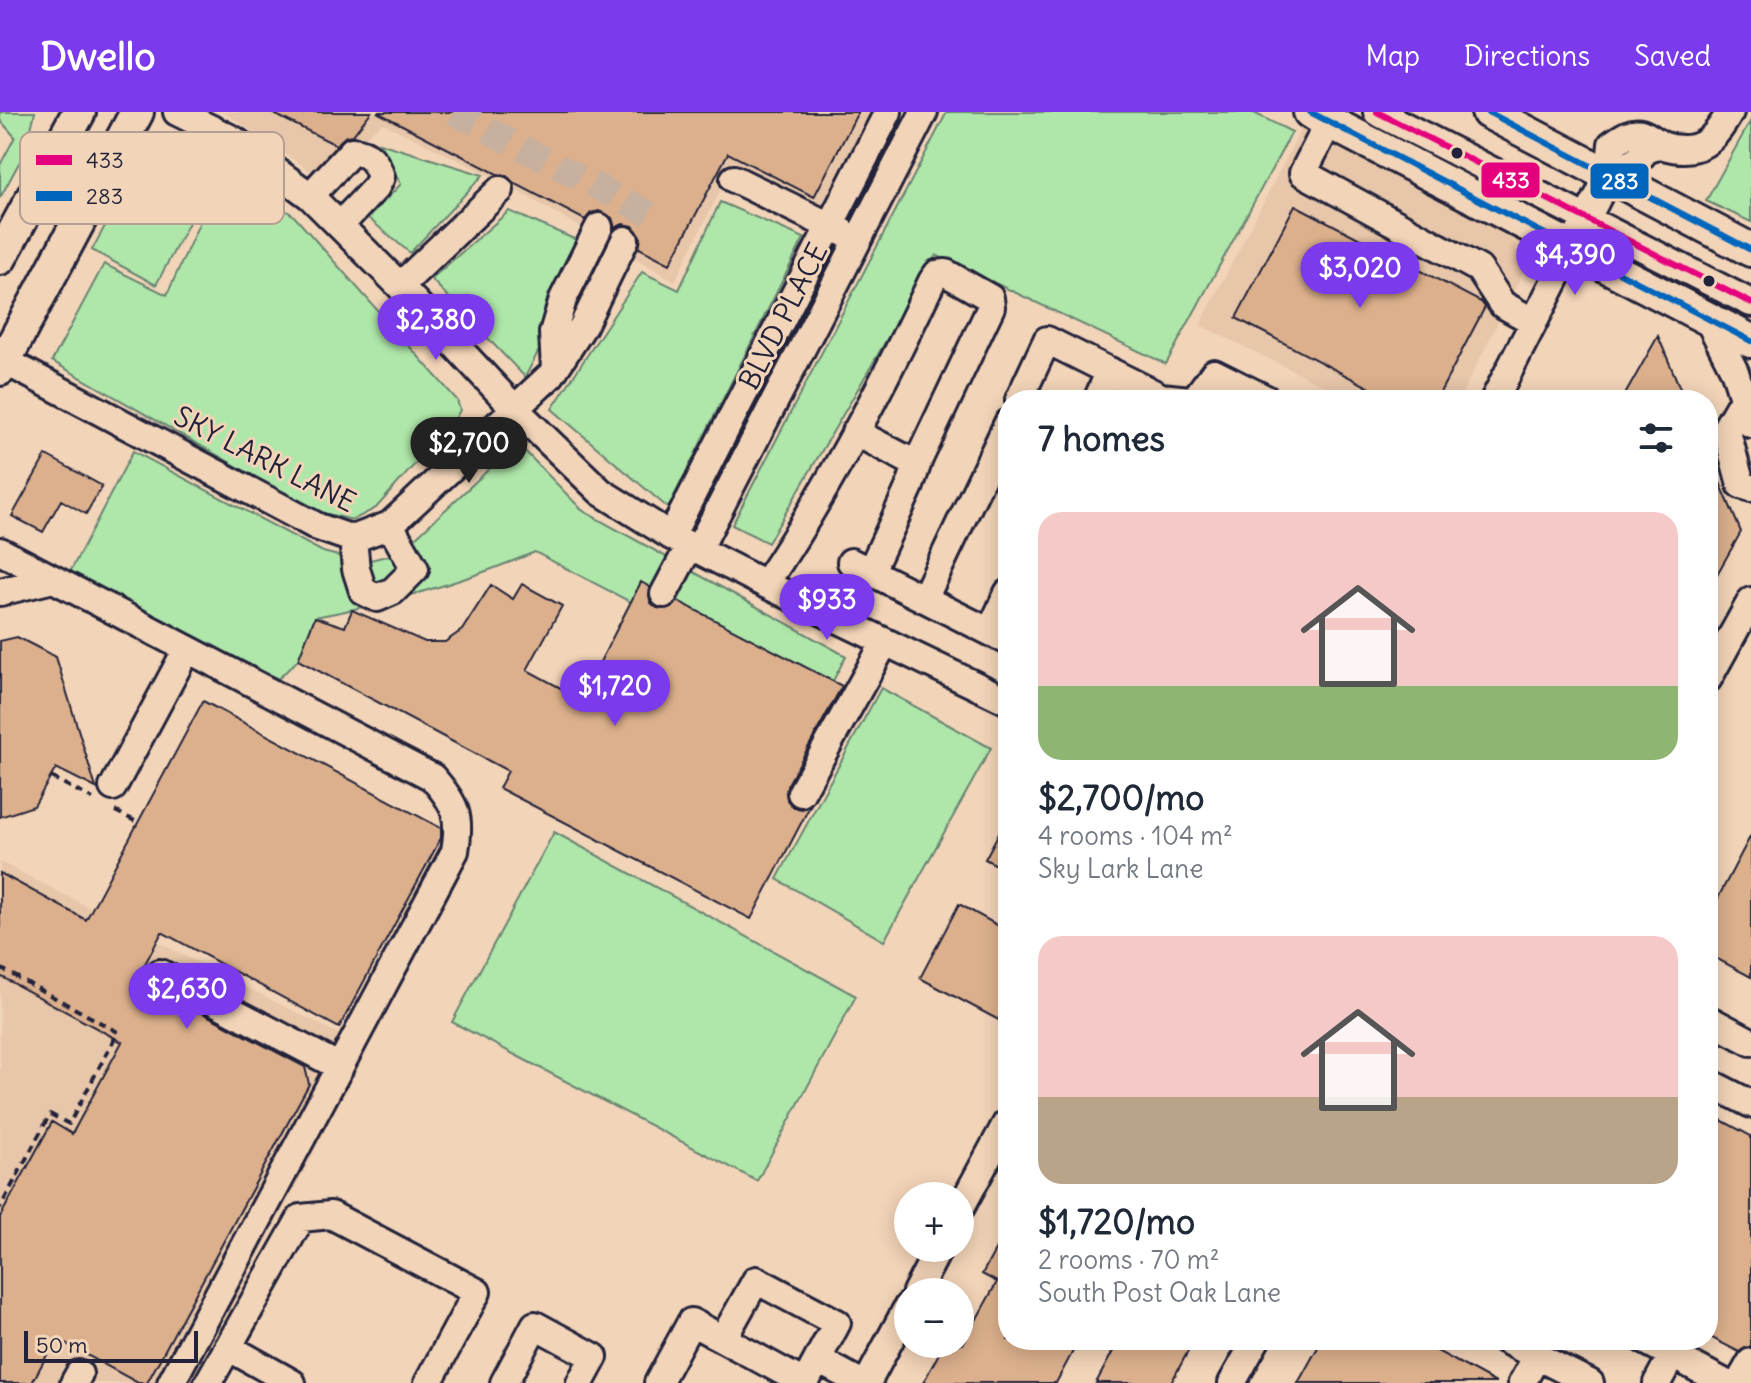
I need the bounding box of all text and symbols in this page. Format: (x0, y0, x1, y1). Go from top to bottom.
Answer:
text: Dwello (40, 33, 156, 80)
text: Map (1365, 38, 1420, 74)
text: Directions (1464, 38, 1590, 74)
text: Saved (1634, 38, 1711, 74)
legend (20, 132, 284, 224)
unlabelled marker (1449, 145, 1465, 161)
text: 433 (86, 146, 124, 174)
line badge: 433 (1480, 161, 1541, 199)
line badge: 283 (1589, 162, 1650, 200)
text: 433 (1492, 166, 1530, 194)
text: 283 (1601, 167, 1639, 195)
text: 283 (86, 182, 123, 210)
pin: $4,390 (1510, 229, 1640, 297)
street label: BLVD PLACE (731, 237, 835, 395)
text: $4,390 (1534, 238, 1616, 271)
pin: $3,020 (1295, 242, 1425, 310)
text: $3,020 (1318, 251, 1402, 284)
unlabelled marker (1701, 273, 1717, 289)
pin: $2,380 (371, 294, 501, 362)
text: $2,380 (396, 303, 476, 336)
street label: SKY LARK LANE (168, 398, 362, 520)
icon: filters (1634, 416, 1678, 460)
pin: $2,700 (404, 417, 534, 485)
text: 7 homes (1038, 417, 1165, 460)
text: $2,700 (428, 426, 510, 459)
icon: home (1286, 564, 1430, 708)
pin: $933 (780, 574, 874, 642)
text: $933 (798, 583, 856, 616)
pin: $1,720 (550, 660, 680, 728)
text: $1,720 (578, 669, 652, 702)
text: $2,700/mo (1038, 776, 1204, 819)
text: 4 rooms · 104 m² (1038, 819, 1233, 852)
text: Sky Lark Lane (1038, 852, 1203, 885)
pin: $2,630 (122, 963, 252, 1031)
text: $2,630 (147, 972, 228, 1005)
icon: home (1286, 988, 1430, 1132)
map controls (894, 1182, 974, 1358)
button: + (894, 1182, 974, 1262)
text: $1,720/mo (1038, 1200, 1195, 1243)
text: 2 rooms · 70 m² (1038, 1243, 1219, 1276)
text: South Post Oak Lane (1038, 1276, 1281, 1309)
button: − (894, 1278, 974, 1358)
scale bar (24, 1327, 198, 1363)
text: 50 m (36, 1331, 88, 1359)

